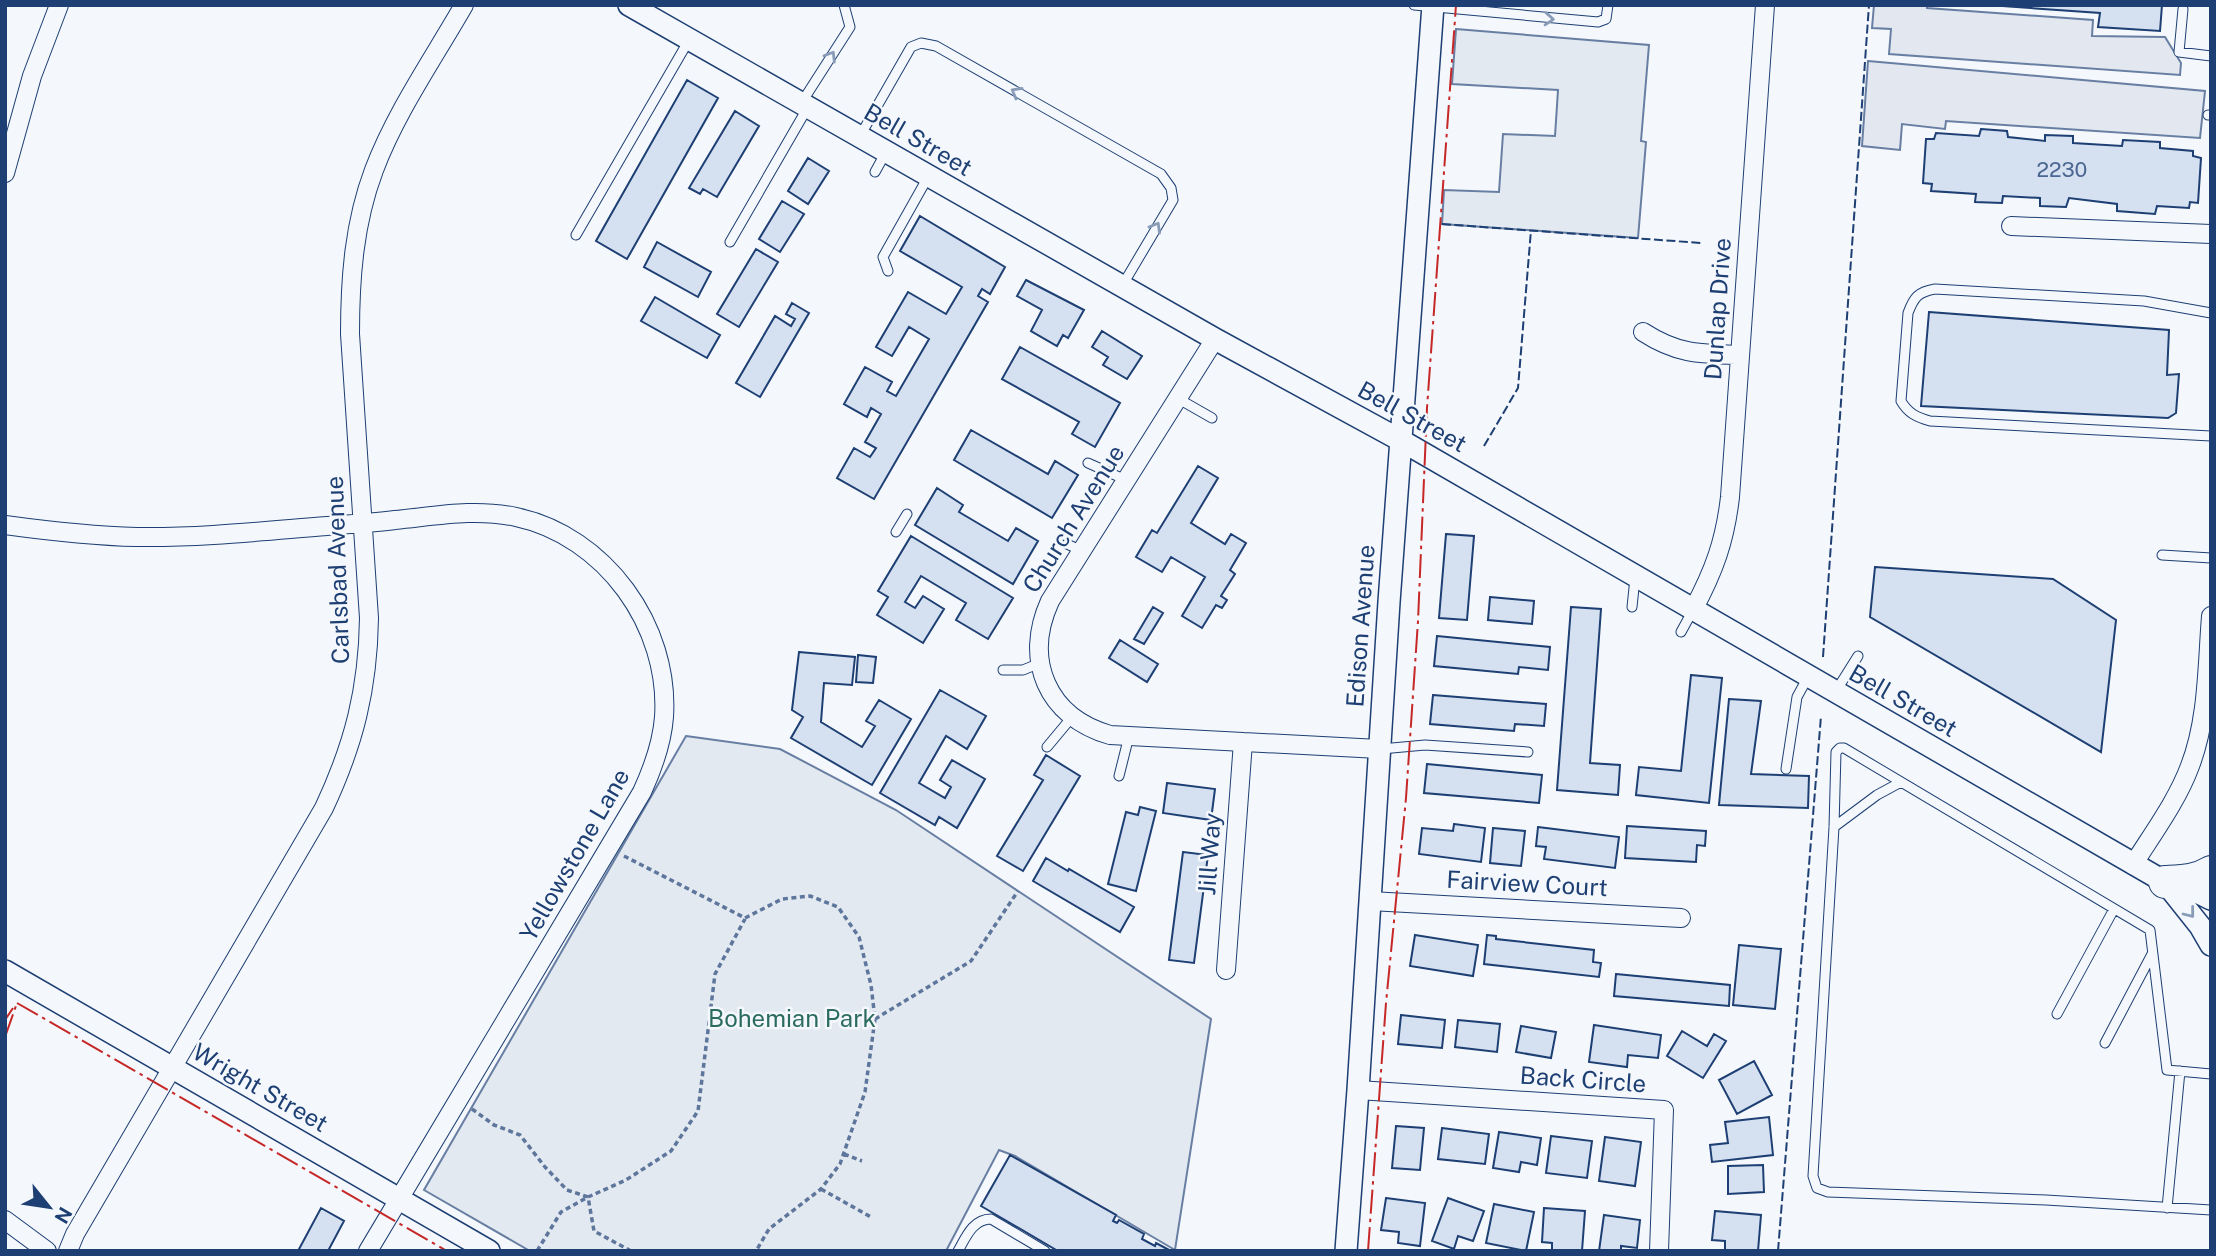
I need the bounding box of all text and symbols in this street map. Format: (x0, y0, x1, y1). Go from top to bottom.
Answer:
one-way arrow (1544, 11, 1555, 26)
one-way arrow (823, 50, 836, 63)
one-way arrow (1011, 87, 1024, 100)
street label: Bell Street (860, 97, 977, 181)
house number: 2230 (2037, 157, 2087, 182)
one-way arrow (1148, 222, 1161, 235)
street label: Dunlap Drive (1698, 237, 1736, 381)
street label: Bell Street (1353, 375, 1472, 457)
street label: Church Avenue (1017, 440, 1130, 597)
street label: Carlsbad Avenue (320, 476, 354, 665)
street label: Edison Avenue (1340, 544, 1380, 708)
street label: Bell Street (1845, 658, 1962, 742)
street label: Yellowstone Lane (514, 764, 635, 945)
street label: Jill Way (1192, 812, 1226, 896)
street label: Fairview Court (1446, 865, 1608, 901)
one-way arrow (2181, 905, 2194, 917)
park label: Bohemian Park (708, 1004, 876, 1032)
street label: Wright Street (188, 1037, 333, 1137)
street label: Back Circle (1519, 1061, 1647, 1097)
north arrow (14, 1172, 84, 1242)
text: N (50, 1204, 77, 1227)

